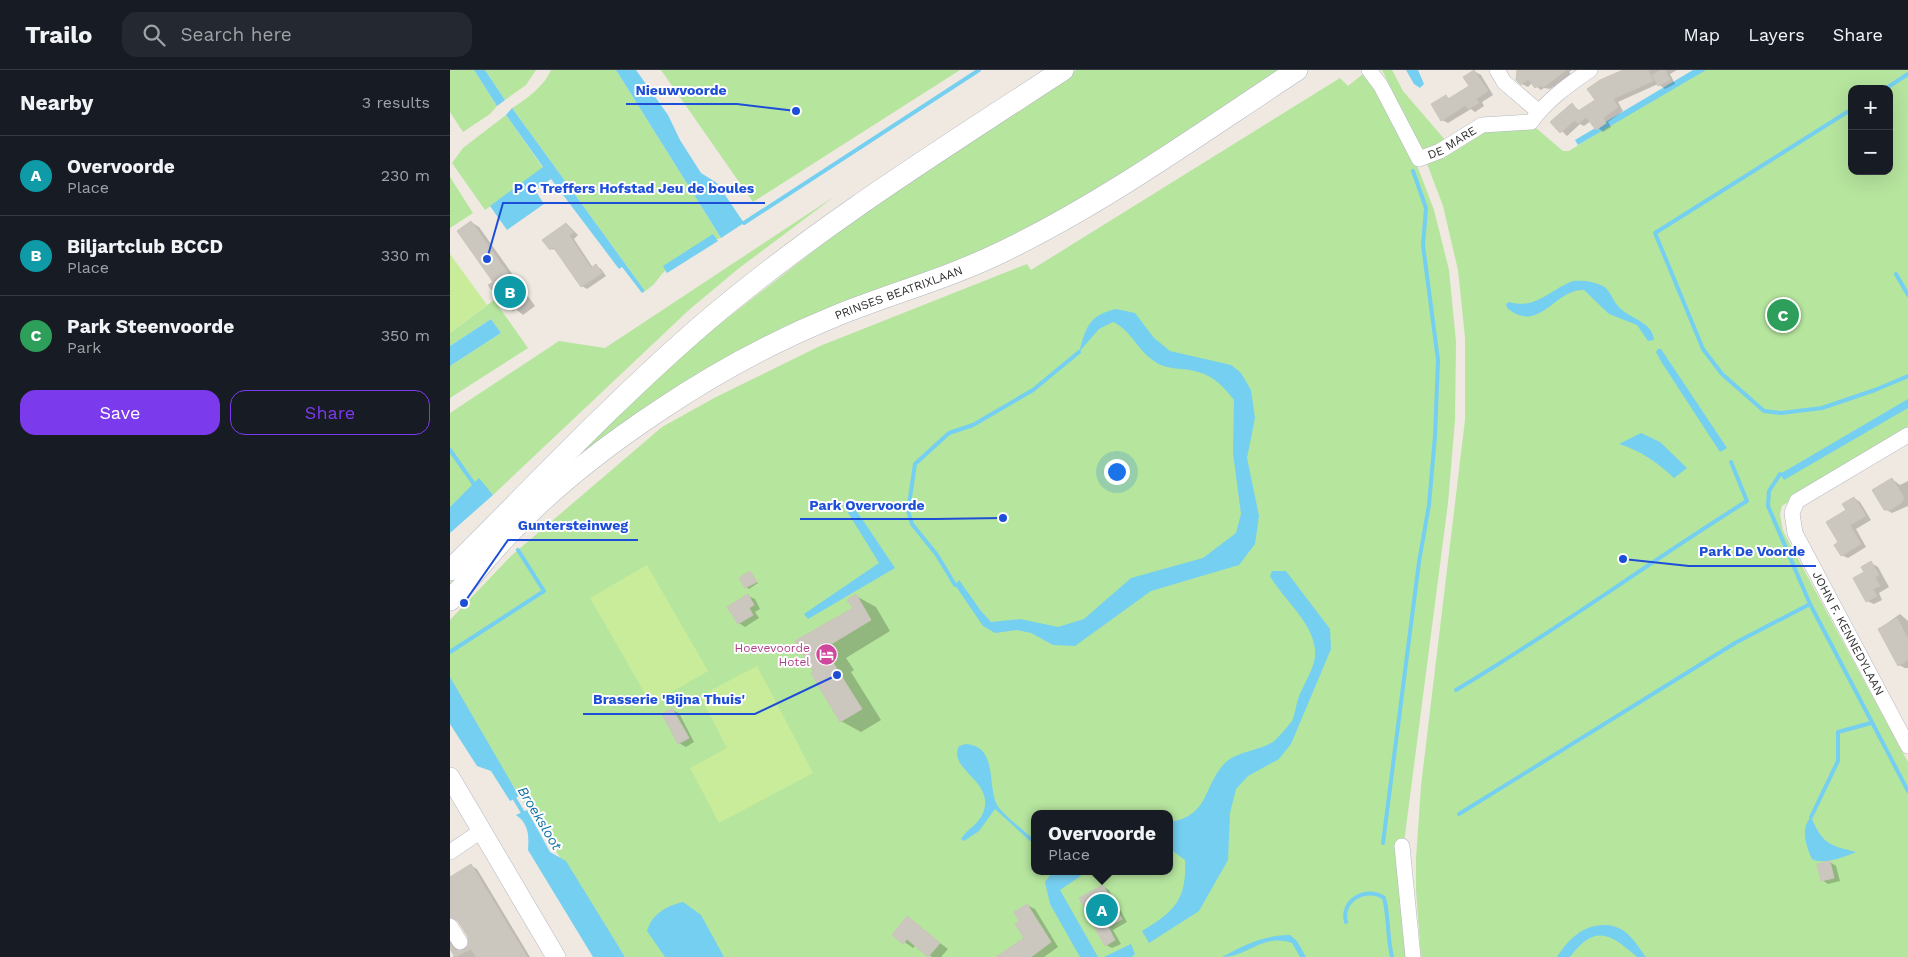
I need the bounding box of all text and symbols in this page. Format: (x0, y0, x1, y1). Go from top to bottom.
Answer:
search box (122, 12, 472, 57)
text: Trailo (25, 21, 92, 49)
icon: search (140, 21, 168, 49)
text: Search here (180, 23, 292, 46)
text: Map (1683, 24, 1720, 45)
text: Layers (1748, 24, 1805, 45)
text: Share (1833, 24, 1883, 45)
callout: Nieuwvoorde (626, 75, 737, 104)
text: Nieuwvoorde (635, 82, 727, 98)
map controls (1848, 85, 1893, 175)
button: + (1848, 85, 1893, 130)
text: Nearby (20, 90, 93, 115)
text: 3 results (362, 93, 430, 112)
street label: DE MARE (1425, 123, 1479, 162)
button: − (1848, 130, 1893, 175)
text: Overvoorde (67, 155, 175, 178)
text: A (31, 166, 41, 185)
text: 230 m (381, 166, 430, 185)
callout: P C Treffers Hofstad Jeu de boules (503, 174, 765, 203)
text: Place (67, 178, 109, 197)
text: P C Treffers Hofstad Jeu de boules (514, 180, 755, 196)
text: Biljartclub BCCD (67, 235, 223, 258)
text: B (31, 246, 41, 265)
text: 330 m (381, 246, 430, 265)
text: Place (67, 258, 109, 277)
street label: PRINSES BEATRIXLAAN (833, 263, 965, 323)
pin: B (494, 273, 526, 311)
pin: C (1767, 296, 1799, 334)
text: Park Steenvoorde (67, 315, 234, 338)
text: C (31, 326, 41, 345)
text: 350 m (381, 326, 430, 345)
text: Park (67, 338, 101, 357)
button: Save (20, 390, 220, 435)
button: Share (230, 390, 430, 435)
your location (1104, 459, 1130, 485)
callout: Park Overvoorde (800, 490, 935, 519)
text: Park Overvoorde (809, 497, 925, 513)
callout: Guntersteinweg (508, 511, 638, 540)
text: Guntersteinweg (518, 517, 628, 533)
callout: Park De Voorde (1689, 537, 1816, 566)
text: Park De Voorde (1699, 543, 1805, 559)
street label: JOHN F. KENNEDYLAAN (1810, 569, 1887, 698)
place label: Hoevevoorde Hotel (735, 641, 810, 669)
hotel icon: Hoevevoorde Hotel (814, 643, 838, 667)
callout: Brasserie 'Bijna Thuis' (583, 685, 755, 714)
text: Brasserie 'Bijna Thuis' (593, 691, 745, 707)
water label: Broeksloot (515, 783, 565, 853)
popup (1031, 810, 1173, 875)
text: Overvoorde (1048, 822, 1156, 845)
text: Place (1048, 845, 1090, 864)
pin: A (1086, 891, 1118, 929)

